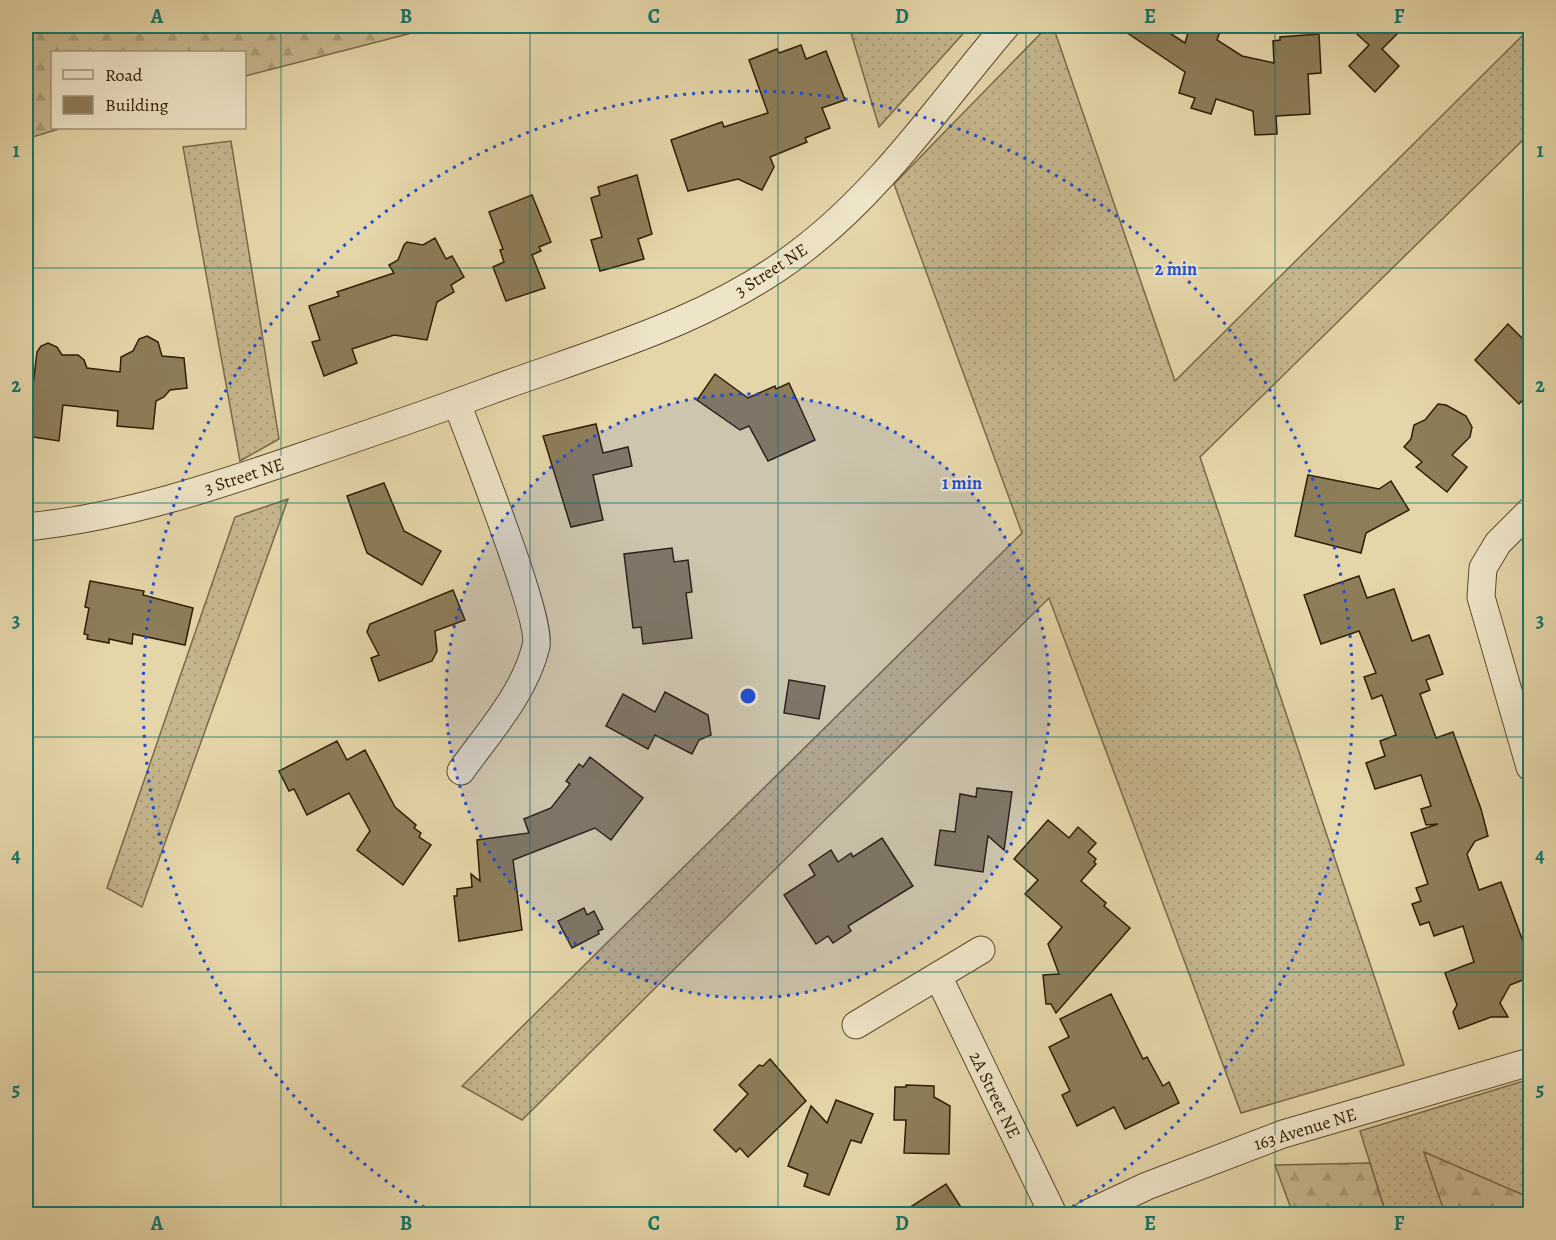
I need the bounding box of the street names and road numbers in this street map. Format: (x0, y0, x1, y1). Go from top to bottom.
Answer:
street label: 3 Street NE (730, 237, 812, 303)
street label: 3 Street NE (201, 452, 287, 500)
street label: 2A Street NE (964, 1047, 1026, 1143)
street label: 163 Avenue NE (1251, 1102, 1359, 1156)

